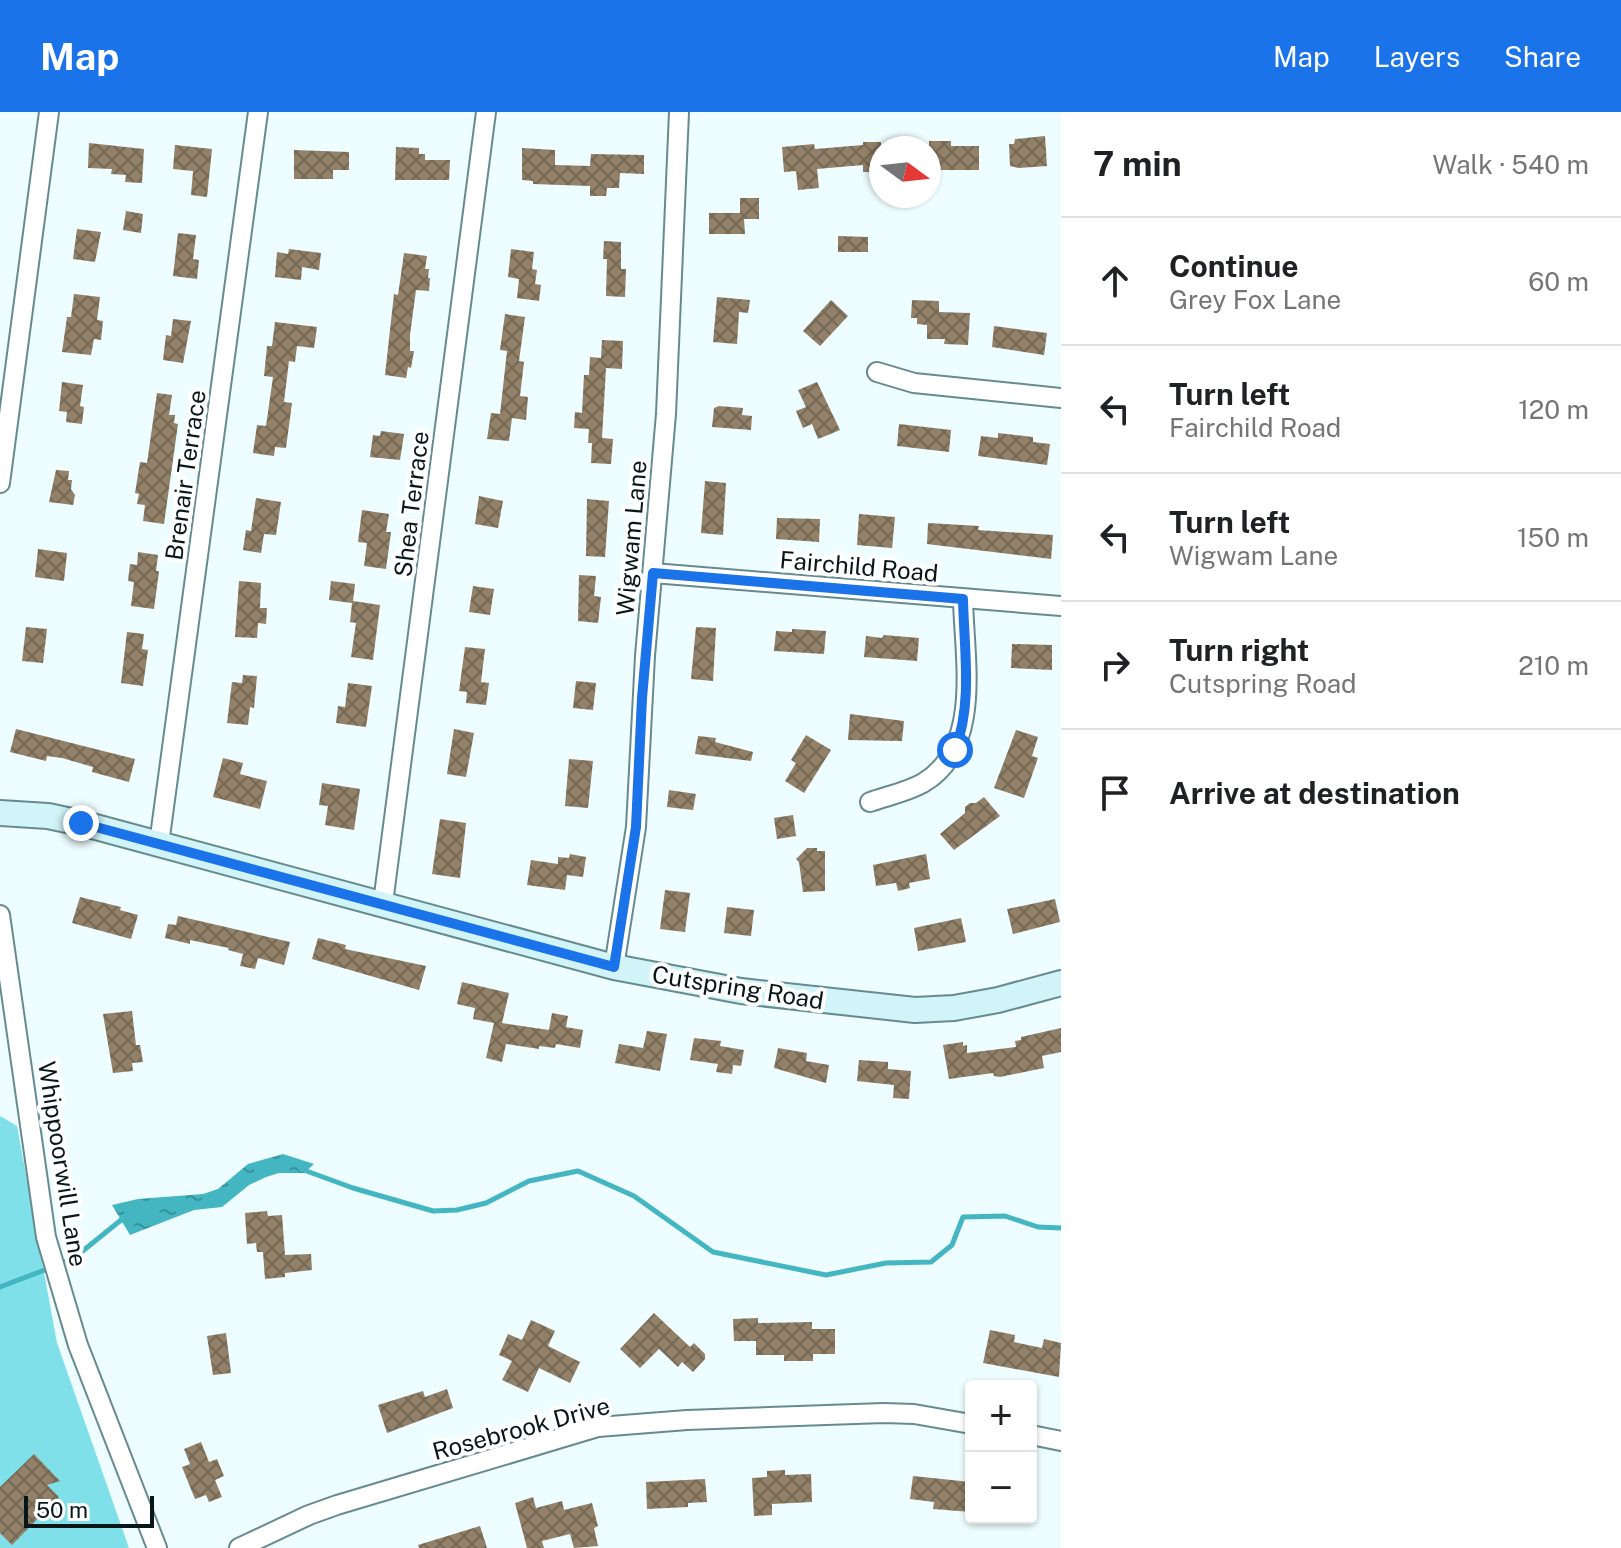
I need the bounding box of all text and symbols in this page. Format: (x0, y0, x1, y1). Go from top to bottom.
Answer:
text: Map (40, 34, 119, 79)
text: Map (1273, 40, 1330, 73)
text: Layers (1374, 40, 1460, 73)
text: Share (1504, 40, 1581, 73)
north arrow (869, 136, 941, 208)
text: 7 min (1093, 144, 1182, 184)
text: Walk · 540 m (1432, 149, 1589, 180)
text: Continue (1169, 248, 1299, 284)
icon: ahead (1093, 259, 1137, 303)
text: 60 m (1528, 266, 1589, 297)
text: Grey Fox Lane (1169, 284, 1341, 315)
text: Turn left (1169, 376, 1290, 412)
icon: left (1093, 387, 1137, 431)
street label: Brenair Terrace (159, 388, 211, 562)
text: 120 m (1518, 394, 1589, 425)
text: Fairchild Road (1169, 412, 1341, 443)
street label: Shea Terrace (388, 429, 434, 579)
street label: Wigwam Lane (610, 459, 652, 617)
text: Turn left (1169, 504, 1290, 540)
icon: left (1093, 515, 1137, 559)
text: 150 m (1517, 522, 1589, 553)
text: Wigwam Lane (1169, 540, 1338, 571)
street label: Fairchild Road (779, 545, 939, 587)
text: Turn right (1169, 632, 1309, 668)
icon: right (1093, 643, 1137, 687)
text: 210 m (1518, 650, 1589, 681)
text: Cutspring Road (1169, 668, 1357, 699)
route start (937, 732, 973, 768)
icon: arrive (1093, 771, 1137, 815)
text: Arrive at destination (1169, 775, 1460, 811)
route end (63, 805, 99, 841)
street label: Cutspring Road (650, 960, 826, 1014)
street label: Whippoorwill Lane (33, 1059, 93, 1269)
map controls (965, 1380, 1037, 1524)
button: + (965, 1380, 1037, 1452)
street label: Rosebrook Drive (429, 1391, 613, 1465)
button: − (965, 1452, 1037, 1524)
scale bar (24, 1492, 154, 1528)
text: 50 m (36, 1497, 88, 1523)

